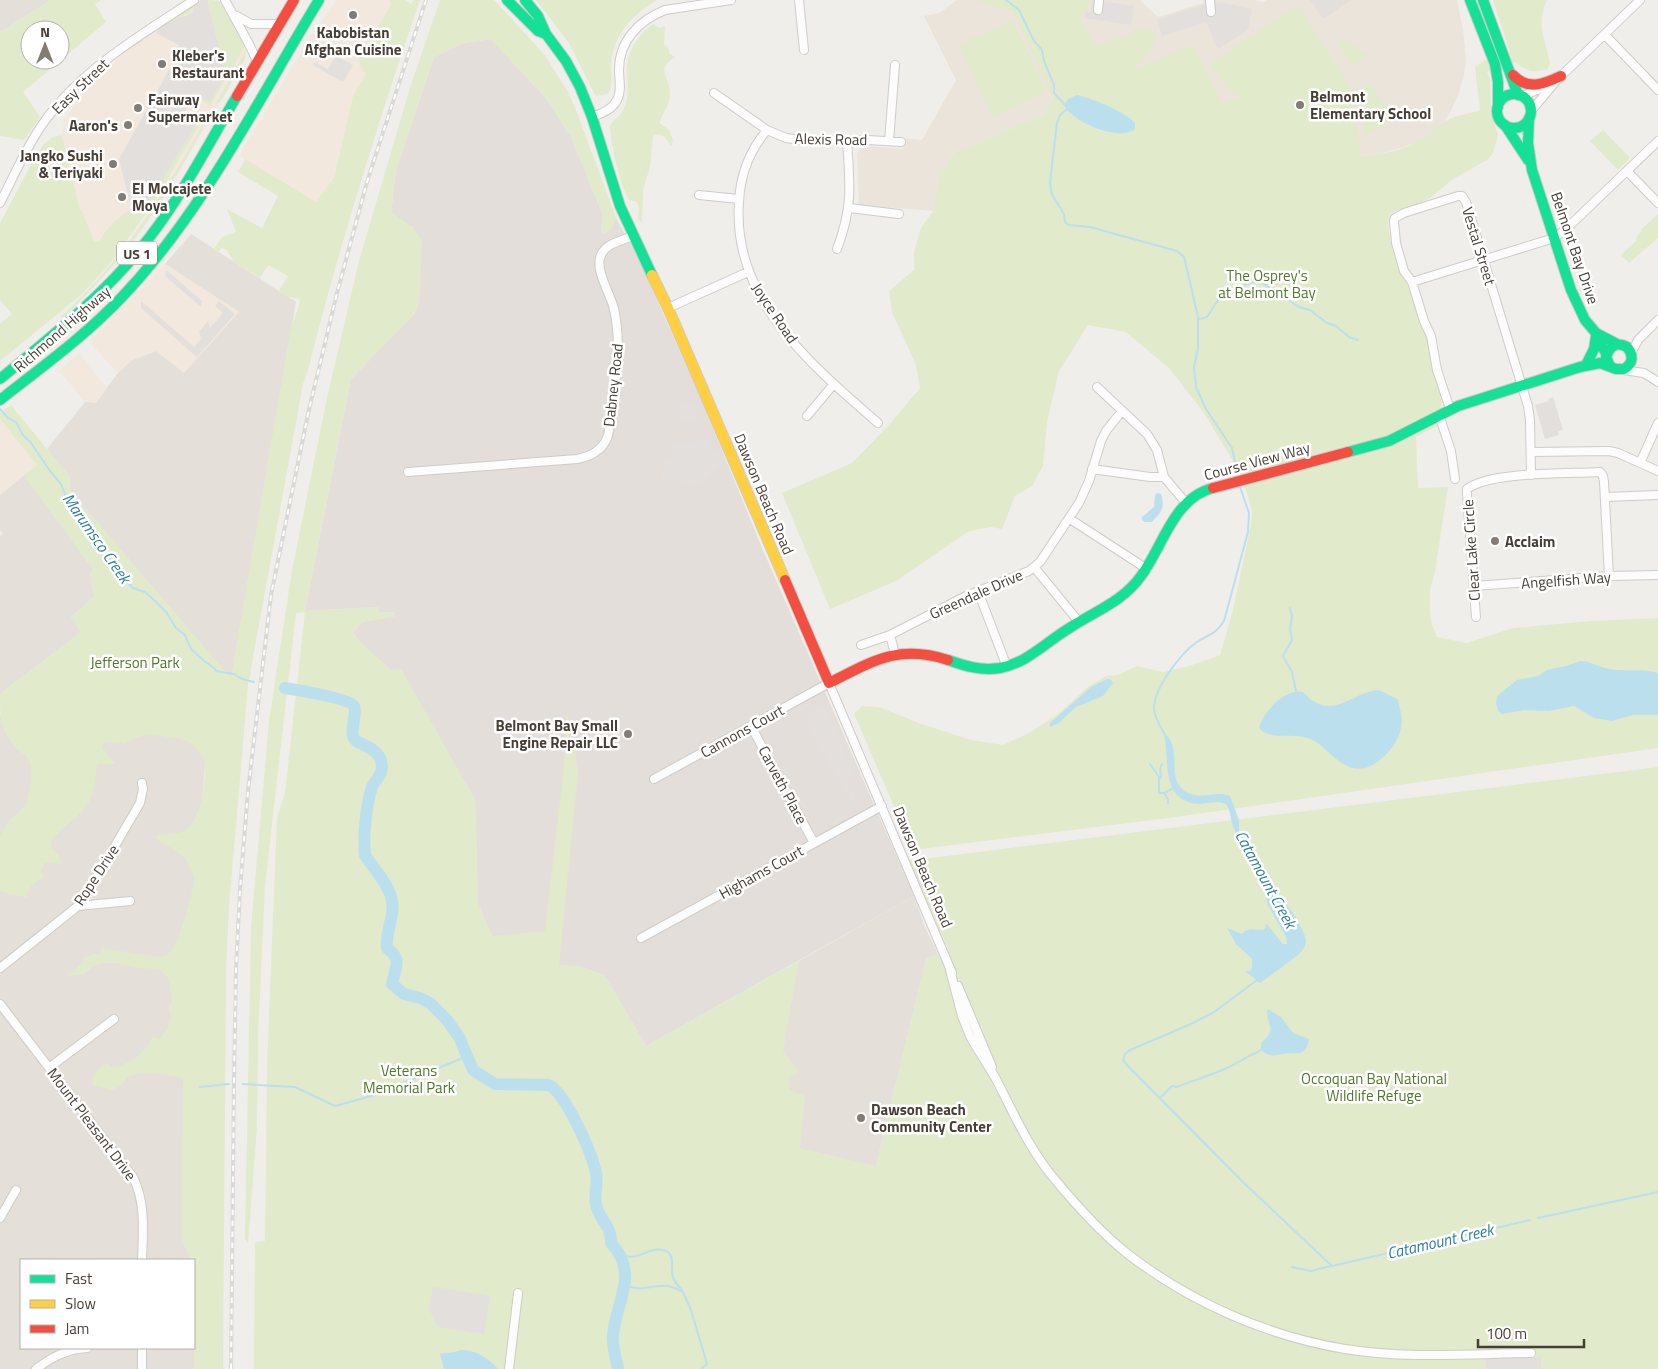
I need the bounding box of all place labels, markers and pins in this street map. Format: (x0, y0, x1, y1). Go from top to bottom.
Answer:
marker: Kabobistan Afghan Cuisine (347, 9, 359, 21)
place label: Kabobistan Afghan Cuisine (305, 21, 402, 61)
place label: Kleber's Restaurant (172, 44, 245, 84)
marker: Kleber's Restaurant (156, 58, 168, 70)
place label: Belmont Elementary School (1310, 85, 1431, 125)
place label: Fairway Supermarket (148, 88, 233, 128)
marker: Belmont Elementary School (1294, 99, 1306, 111)
marker: Fairway Supermarket (132, 102, 144, 114)
place label: Aaron's (69, 114, 118, 137)
marker: Aaron's (122, 119, 134, 131)
place label: Jangko Sushi & Teriyaki (20, 144, 103, 184)
marker: Jangko Sushi & Teriyaki (107, 158, 119, 170)
place label: El Molcajete Moya (132, 177, 212, 217)
marker: El Molcajete Moya (116, 191, 128, 203)
place label: Acclaim (1505, 530, 1555, 553)
marker: Acclaim (1489, 535, 1501, 547)
place label: Belmont Bay Small Engine Repair LLC (496, 714, 618, 754)
marker: Belmont Bay Small Engine Repair LLC (622, 728, 634, 740)
place label: Dawson Beach Community Center (871, 1098, 992, 1138)
marker: Dawson Beach Community Center (855, 1112, 867, 1124)

